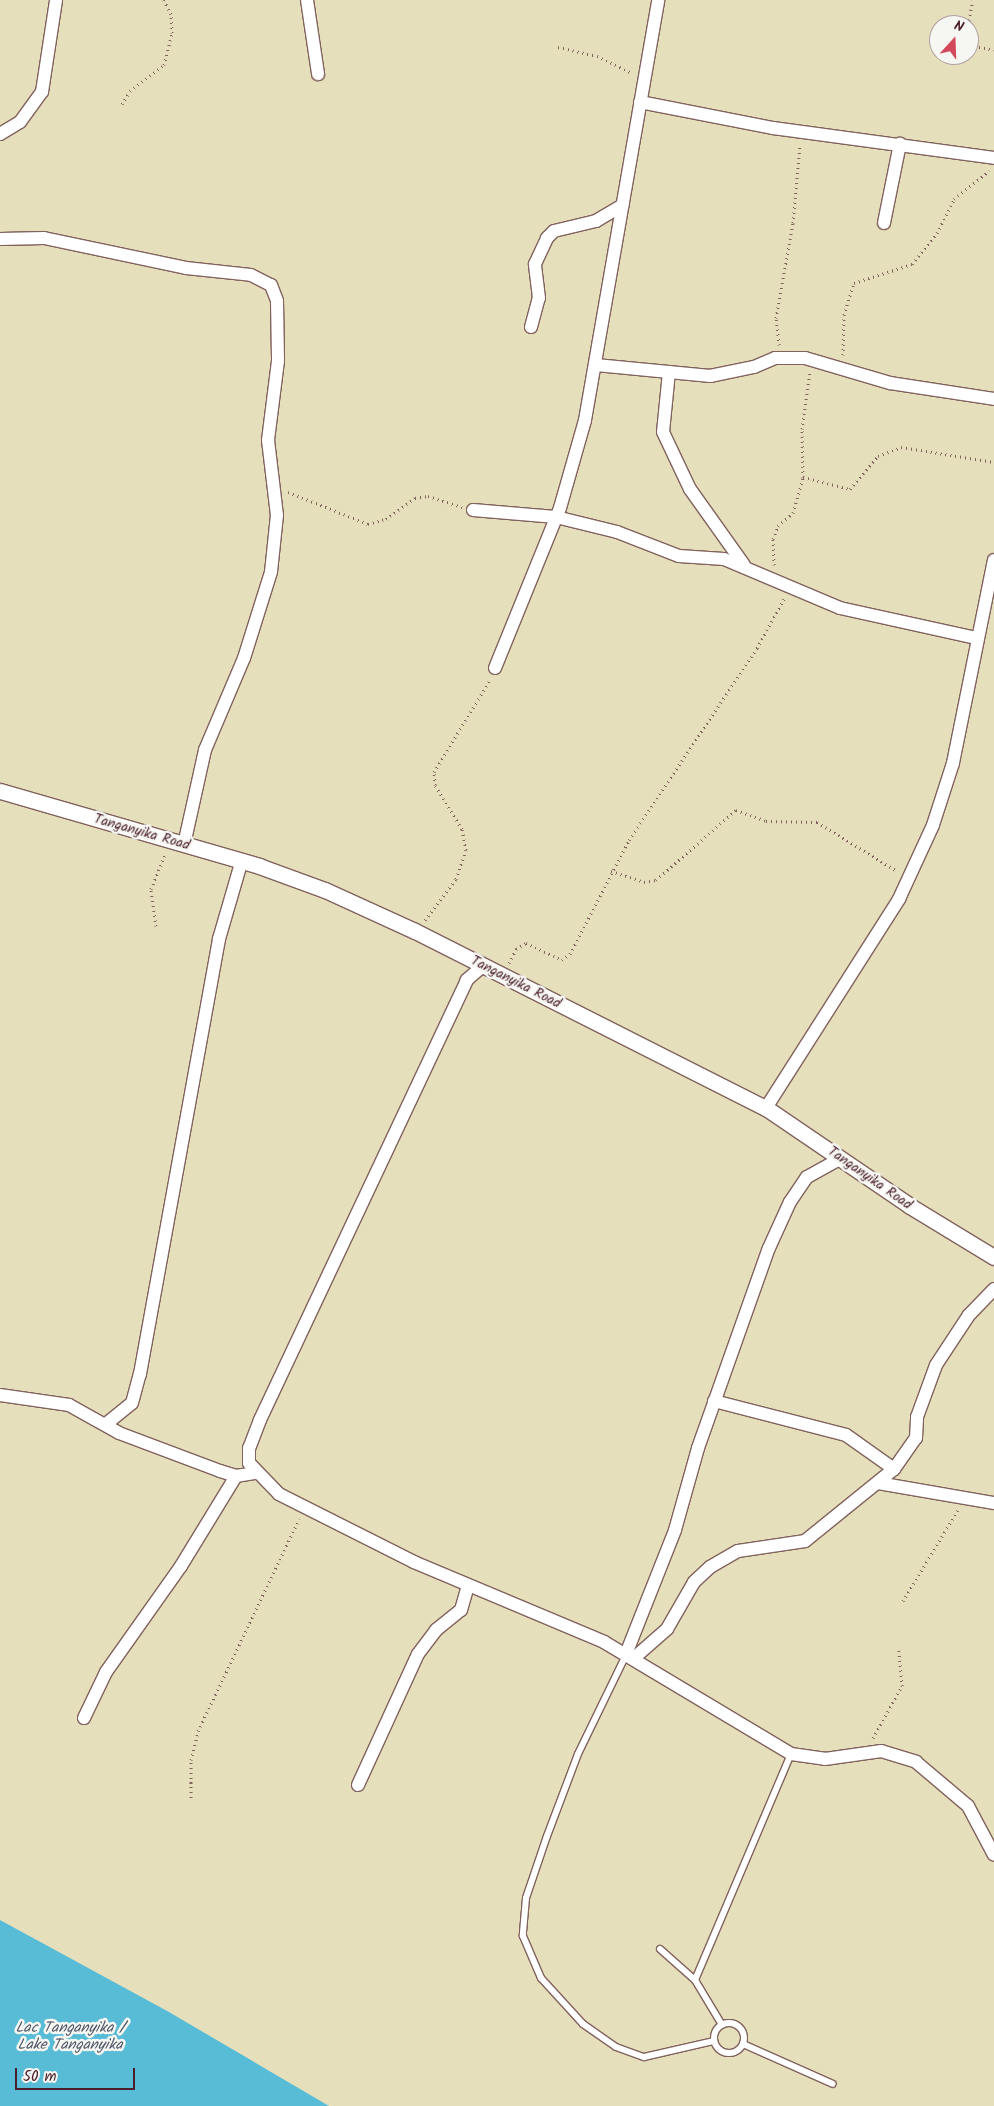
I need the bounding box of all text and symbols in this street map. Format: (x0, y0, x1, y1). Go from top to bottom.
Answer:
north arrow (929, 15, 979, 65)
text: N (951, 15, 967, 39)
street label: Tanganyika Road (92, 810, 192, 854)
street label: Tanganyika Road (468, 952, 564, 1012)
street label: Tanganyika Road (825, 1143, 915, 1213)
water label: Lac Tanganyika / Lake Tanganyika (15, 2019, 125, 2054)
scale bar (18, 2058, 138, 2090)
text: 50 m (23, 2065, 57, 2089)

